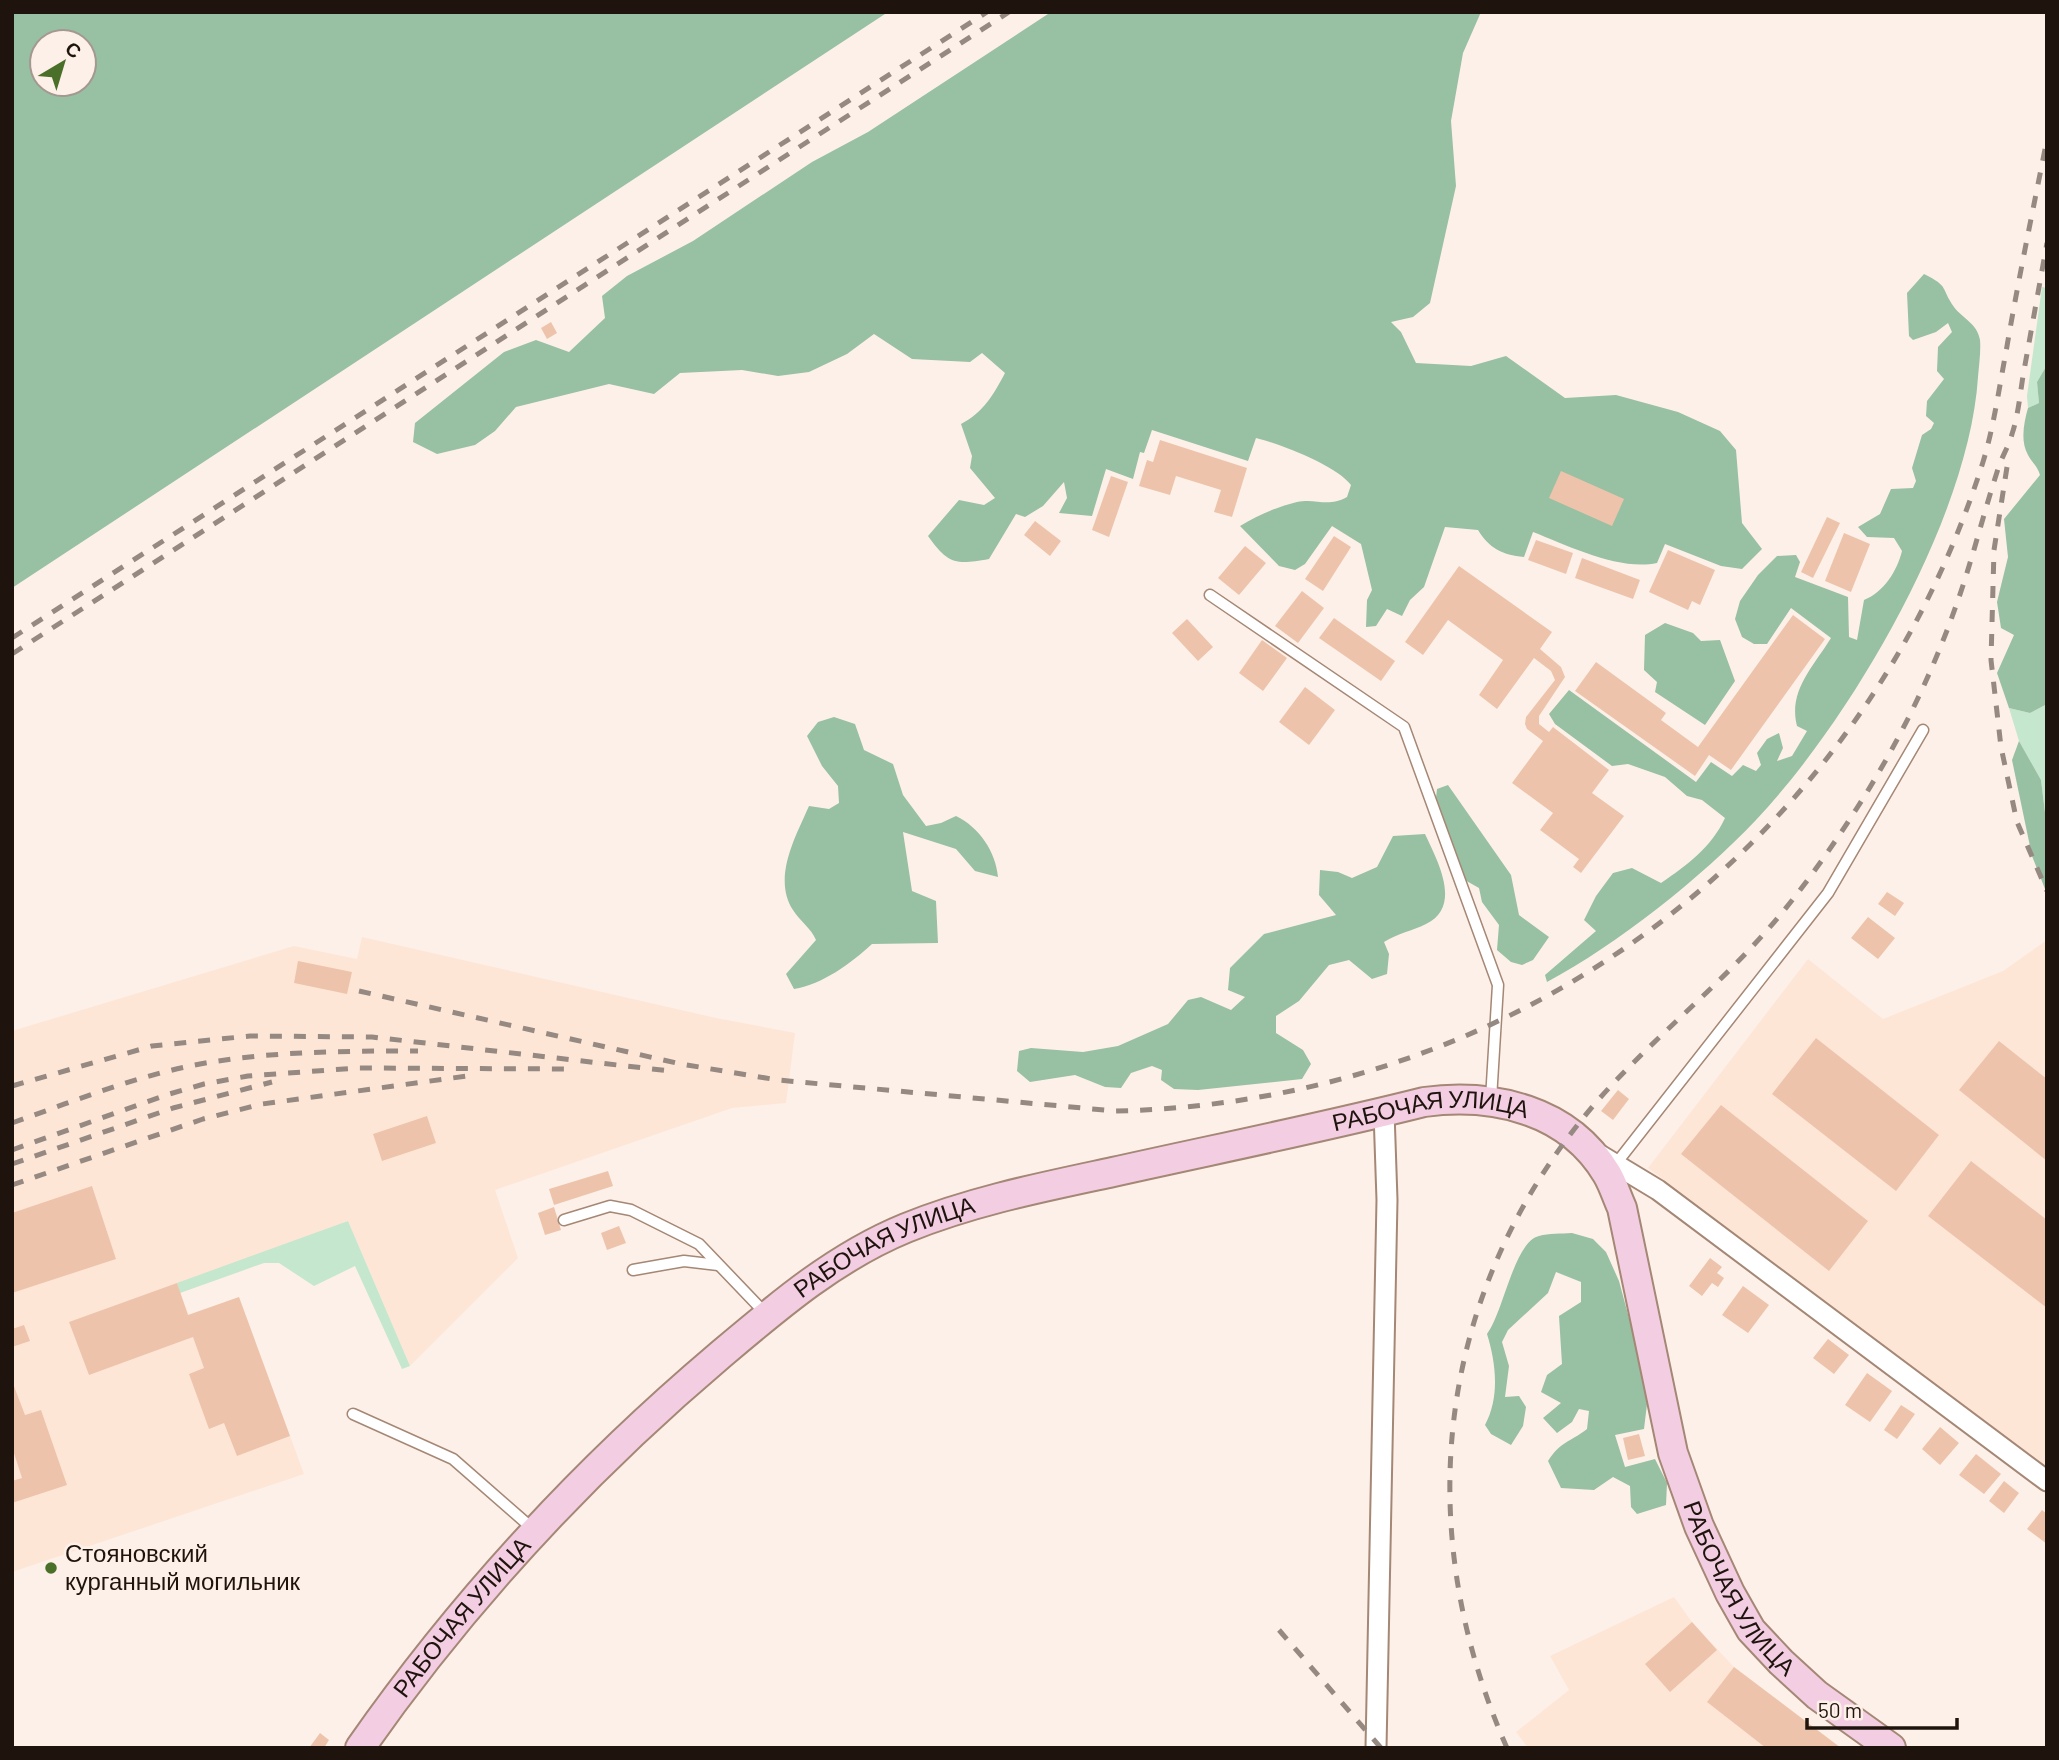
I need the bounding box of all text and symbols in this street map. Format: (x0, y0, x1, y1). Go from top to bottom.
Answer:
north arrow (28, 28, 98, 98)
text: С (61, 36, 86, 63)
street label: РАБОЧАЯ УЛИЦА (1329, 1084, 1533, 1136)
street label: РАБОЧАЯ УЛИЦА (787, 1189, 978, 1303)
street label: РАБОЧАЯ УЛИЦА (1678, 1497, 1802, 1681)
street label: РАБОЧАЯ УЛИЦА (386, 1530, 536, 1702)
place label: Стояновский курганный могильник (65, 1538, 301, 1595)
marker: Стояновский курганный могильник (43, 1560, 59, 1576)
scale bar (1807, 1686, 1958, 1730)
text: 50 m (1818, 1697, 1862, 1722)

